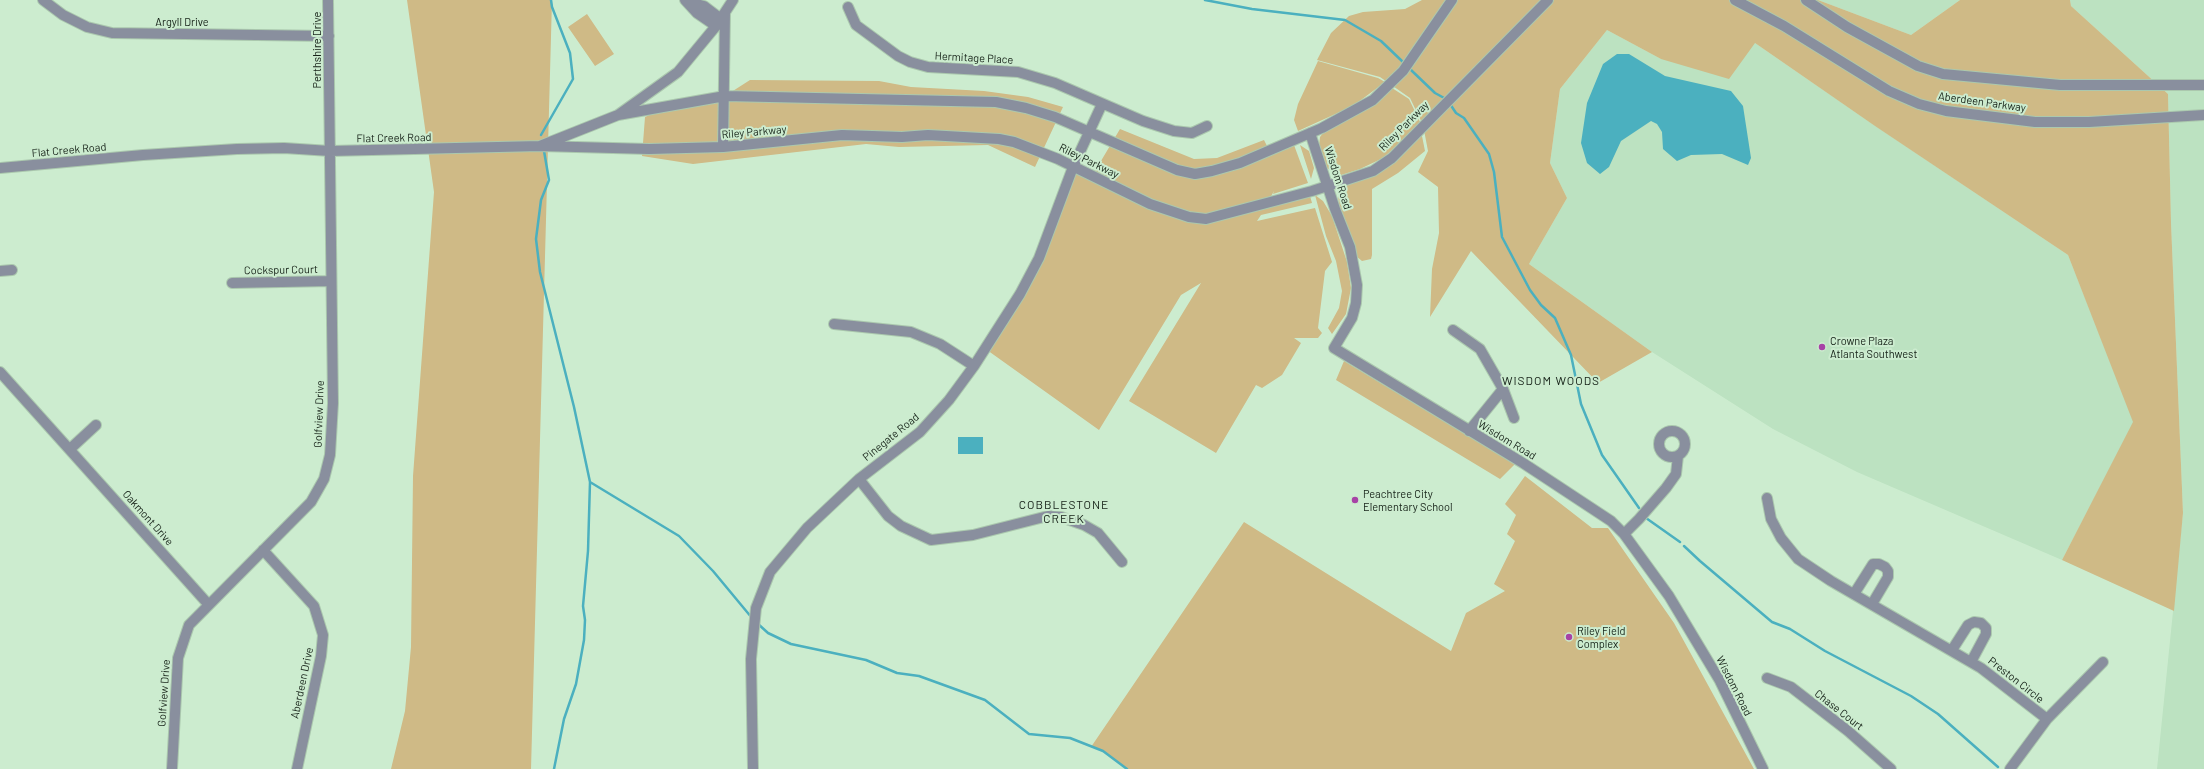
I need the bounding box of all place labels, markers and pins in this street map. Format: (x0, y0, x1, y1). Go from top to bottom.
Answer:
place label: Crowne Plaza Atlanta Southwest (1830, 334, 1917, 360)
marker: Crowne Plaza Atlanta Southwest (1817, 342, 1827, 352)
place label: Peachtree City Elementary School (1363, 487, 1453, 513)
marker: Peachtree City Elementary School (1350, 495, 1360, 505)
place label: Riley Field Complex (1577, 624, 1626, 650)
marker: Riley Field Complex (1564, 632, 1574, 642)

